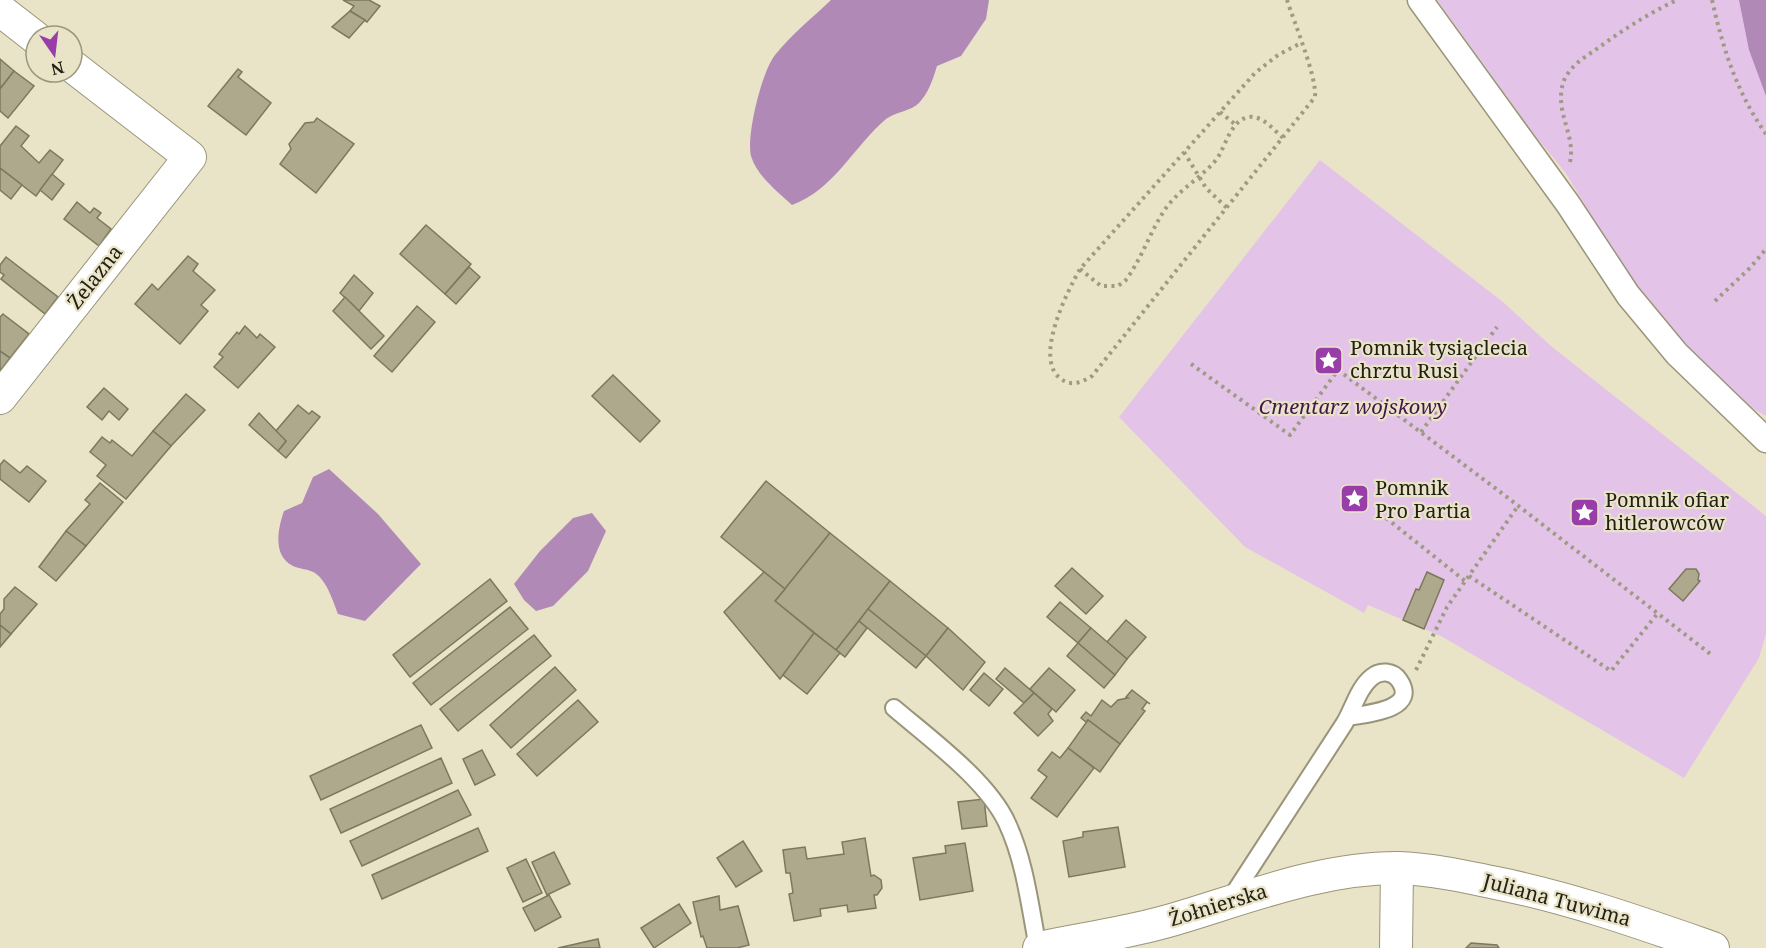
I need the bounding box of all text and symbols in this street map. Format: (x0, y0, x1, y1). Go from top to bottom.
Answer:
north arrow (24, 24, 84, 84)
text: N (48, 56, 66, 81)
street label: Żelazna (61, 239, 128, 314)
place label: Pomnik tysiąclecia chrztu Rusi (1350, 334, 1528, 384)
place icon: Pomnik tysiąclecia chrztu Rusi (1313, 344, 1345, 376)
park label: Cmentarz wojskowy (1259, 393, 1447, 420)
place label: Pomnik Pro Partia (1375, 474, 1471, 524)
place icon: Pomnik Pro Partia (1338, 483, 1370, 515)
place label: Pomnik ofiar hitlerowców (1605, 486, 1730, 536)
place icon: Pomnik ofiar hitlerowców (1568, 496, 1600, 528)
street label: Juliana Tuwima (1479, 867, 1634, 932)
street label: Żołnierska (1165, 877, 1270, 932)

